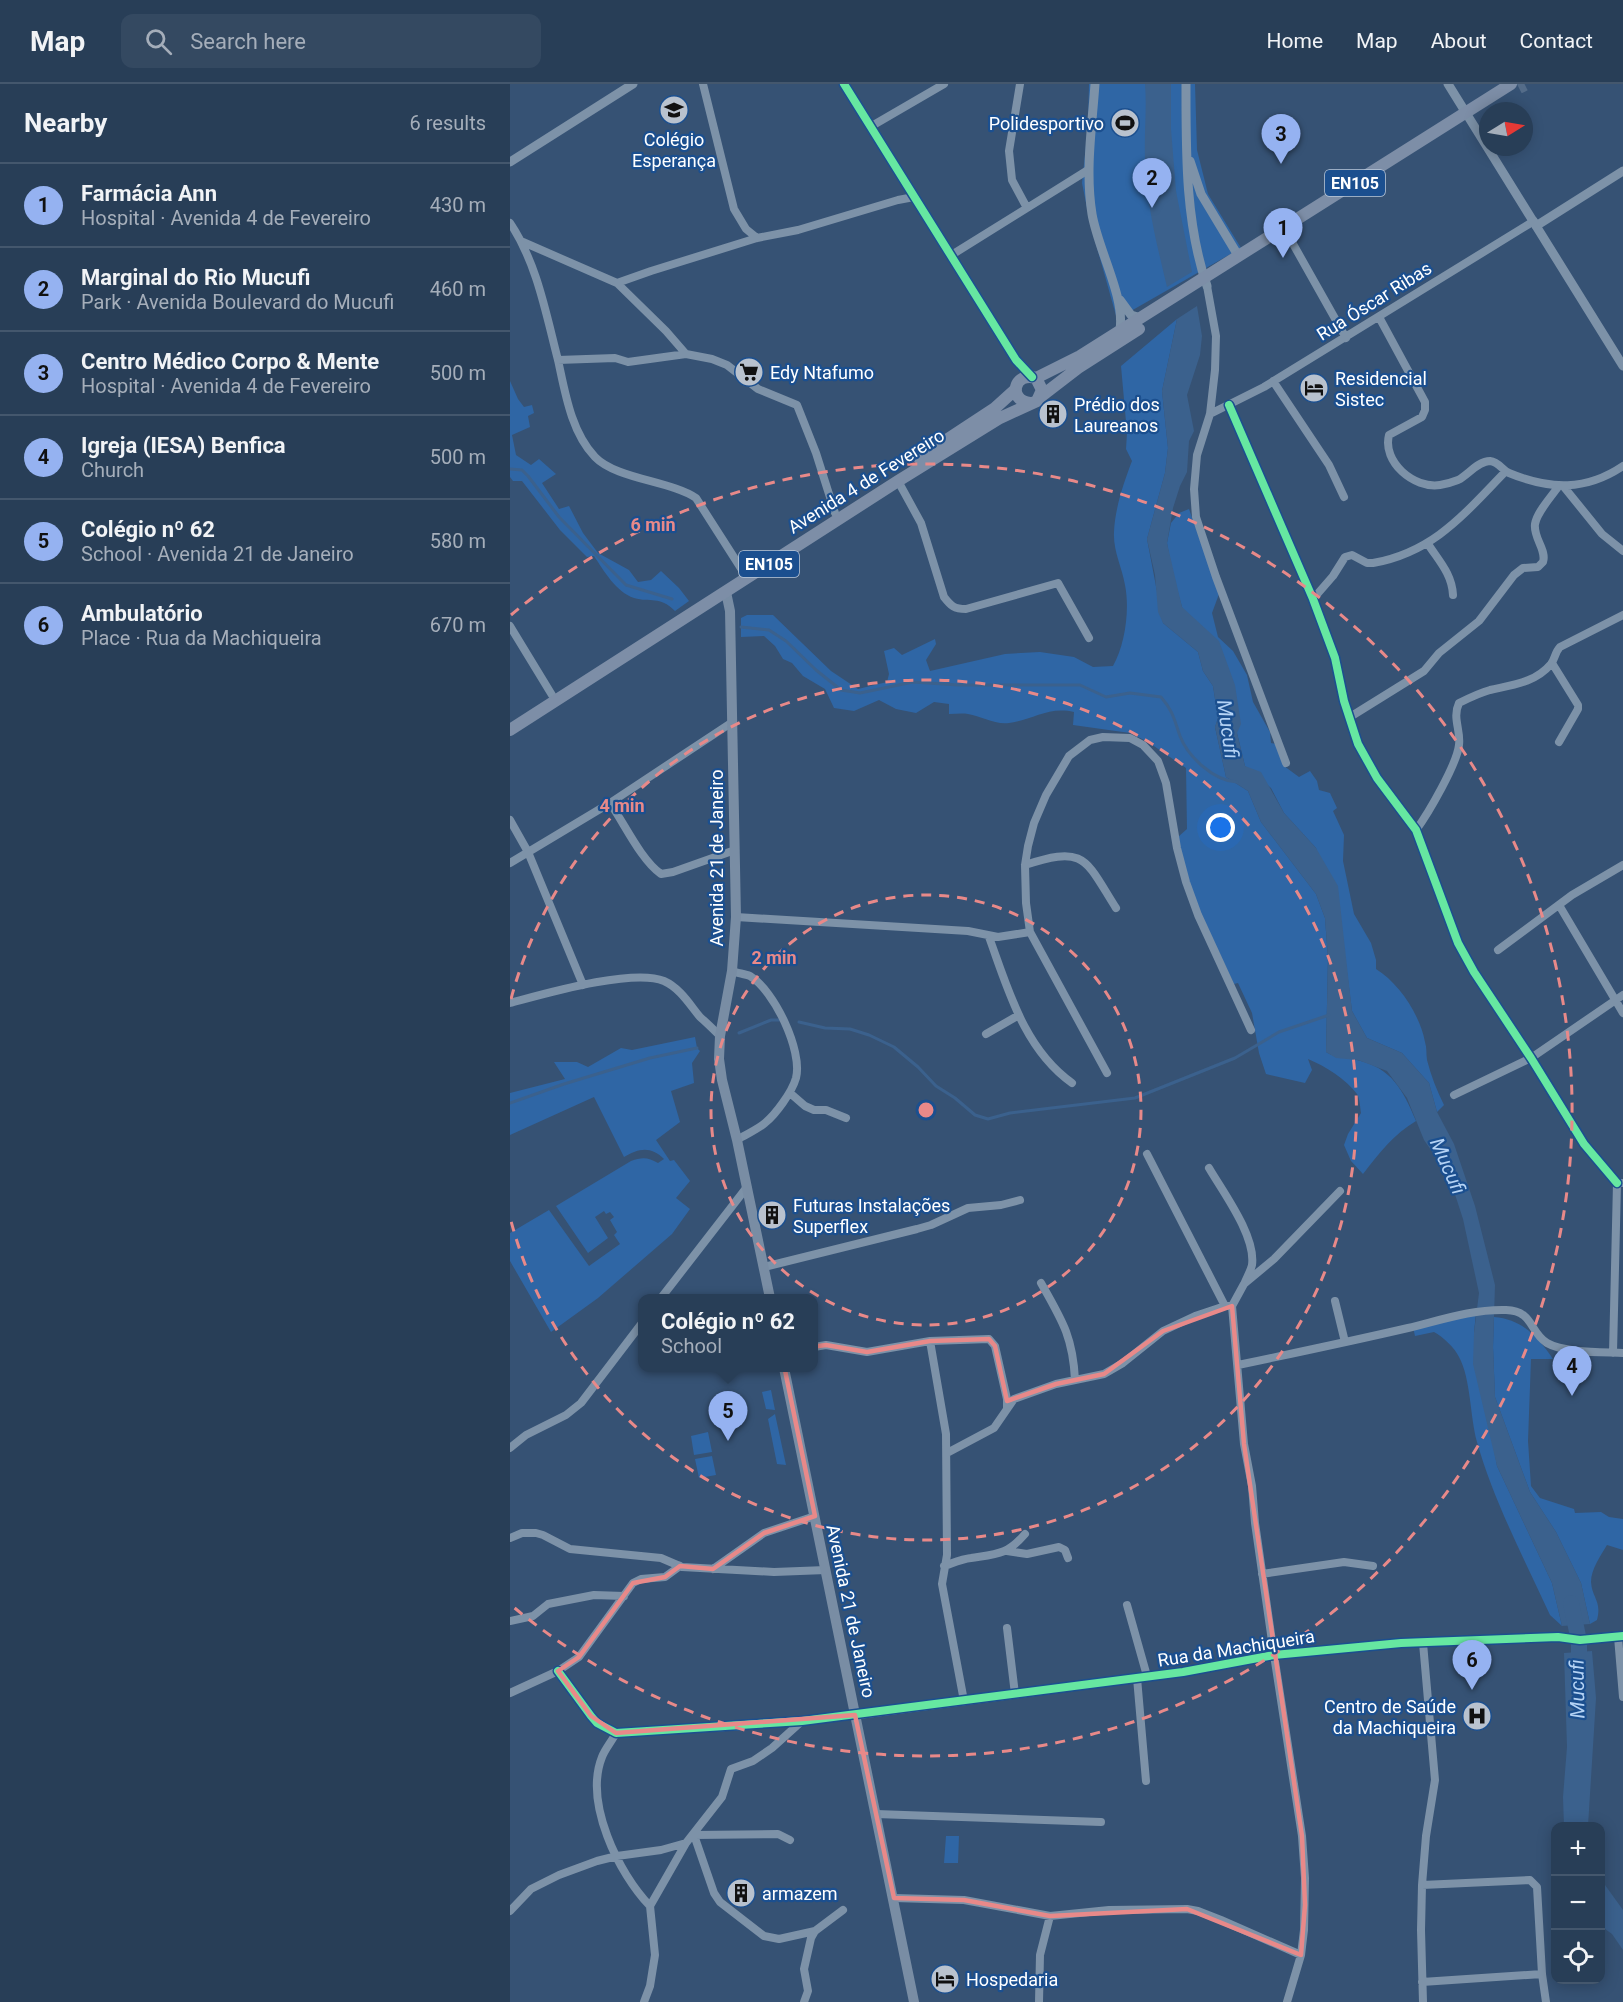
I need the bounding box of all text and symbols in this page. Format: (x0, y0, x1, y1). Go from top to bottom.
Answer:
search box (121, 14, 541, 68)
text: Map (30, 25, 85, 58)
icon: search (142, 25, 175, 58)
text: Search here (190, 29, 306, 54)
text: Home (1267, 29, 1323, 53)
text: Map (1356, 29, 1398, 53)
text: About (1431, 29, 1487, 53)
text: Contact (1520, 29, 1593, 53)
school or university icon: Colégio Esperança (658, 94, 690, 126)
north arrow (1479, 102, 1533, 156)
sports icon: Polidesportivo (1109, 107, 1141, 139)
text: Nearby (24, 108, 107, 138)
text: 6 results (410, 111, 486, 135)
place label: Polidesportivo (989, 113, 1104, 134)
pin: 3 (1262, 115, 1300, 164)
place label: Colégio Esperança (632, 129, 716, 171)
pin: 2 (1132, 158, 1172, 208)
road number: EN105 (1325, 170, 1385, 196)
text: Farmácia Ann (81, 181, 217, 206)
text: 1 (38, 193, 49, 217)
text: 430 m (430, 193, 486, 217)
text: Hospital · Avenida 4 de Fevereiro (81, 206, 371, 230)
pin: 1 (1264, 208, 1302, 258)
street label: Rua Óscar Ribas (1313, 257, 1435, 345)
text: Marginal do Rio Mucufi (81, 265, 311, 290)
text: 2 (38, 277, 49, 301)
text: 460 m (430, 277, 486, 301)
text: Park · Avenida Boulevard do Mucufi (81, 290, 394, 314)
text: Centro Médico Corpo & Mente (81, 349, 379, 374)
supermarket icon: Edy Ntafumo (733, 356, 765, 388)
text: 3 (38, 361, 49, 385)
text: 500 m (430, 361, 486, 385)
place label: Edy Ntafumo (770, 362, 874, 383)
place label: Residencial Sistec (1335, 368, 1427, 410)
hotel icon: Residencial Sistec (1298, 372, 1330, 404)
text: Hospital · Avenida 4 de Fevereiro (81, 374, 371, 398)
place label: Prédio dos Laureanos (1074, 394, 1160, 436)
building icon: Prédio dos Laureanos (1037, 398, 1069, 430)
street label: Avenida 4 de Fevereiro (784, 424, 948, 538)
text: Igreja (IESA) Benfica (81, 433, 286, 458)
text: 4 (38, 445, 49, 469)
text: 500 m (430, 445, 486, 469)
text: Church (81, 458, 144, 482)
text: 6 min (630, 514, 676, 535)
text: Colégio nº 62 (81, 517, 215, 542)
text: 5 (38, 529, 49, 553)
text: 580 m (430, 529, 486, 553)
text: School · Avenida 21 de Janeiro (81, 542, 354, 566)
road number: EN105 (739, 551, 799, 577)
text: Ambulatório (81, 601, 203, 626)
text: 6 (38, 613, 49, 637)
text: 670 m (430, 613, 486, 637)
text: Place · Rua da Machiqueira (81, 626, 322, 650)
water label: Mucufi (1212, 698, 1244, 760)
street label: Avenida 21 de Janeiro (706, 770, 727, 946)
text: 4 min (599, 795, 645, 816)
your location (1206, 813, 1235, 842)
text: 2 min (751, 947, 797, 968)
centre of rings (916, 1100, 936, 1120)
water label: Mucufi (1425, 1134, 1471, 1198)
place label: Futuras Instalações Superflex (793, 1195, 950, 1237)
building icon: Futuras Instalações Superflex (756, 1199, 788, 1231)
popup (638, 1294, 818, 1372)
text: Colégio nº 62 (661, 1309, 795, 1334)
text: School (661, 1334, 722, 1358)
pin: 4 (1552, 1346, 1592, 1396)
pin: 5 (708, 1392, 748, 1441)
street label: Avenida 21 de Janeiro (822, 1522, 880, 1700)
street label: Rua da Machiqueira (1156, 1625, 1316, 1671)
pin: 6 (1452, 1640, 1492, 1690)
water label: Mucufi (1564, 1659, 1590, 1719)
place label: Centro de Saúde da Machiqueira (1324, 1696, 1456, 1738)
hospital icon: Centro de Saúde da Machiqueira (1461, 1700, 1493, 1732)
map controls (1551, 1822, 1605, 1984)
button: + (1551, 1822, 1605, 1876)
button: − (1551, 1876, 1605, 1930)
building icon: armazem (725, 1877, 757, 1909)
place label: armazem (762, 1883, 838, 1904)
button: locate (1551, 1930, 1605, 1984)
hotel icon: Hospedaria (929, 1963, 961, 1995)
place label: Hospedaria (966, 1969, 1058, 1990)

